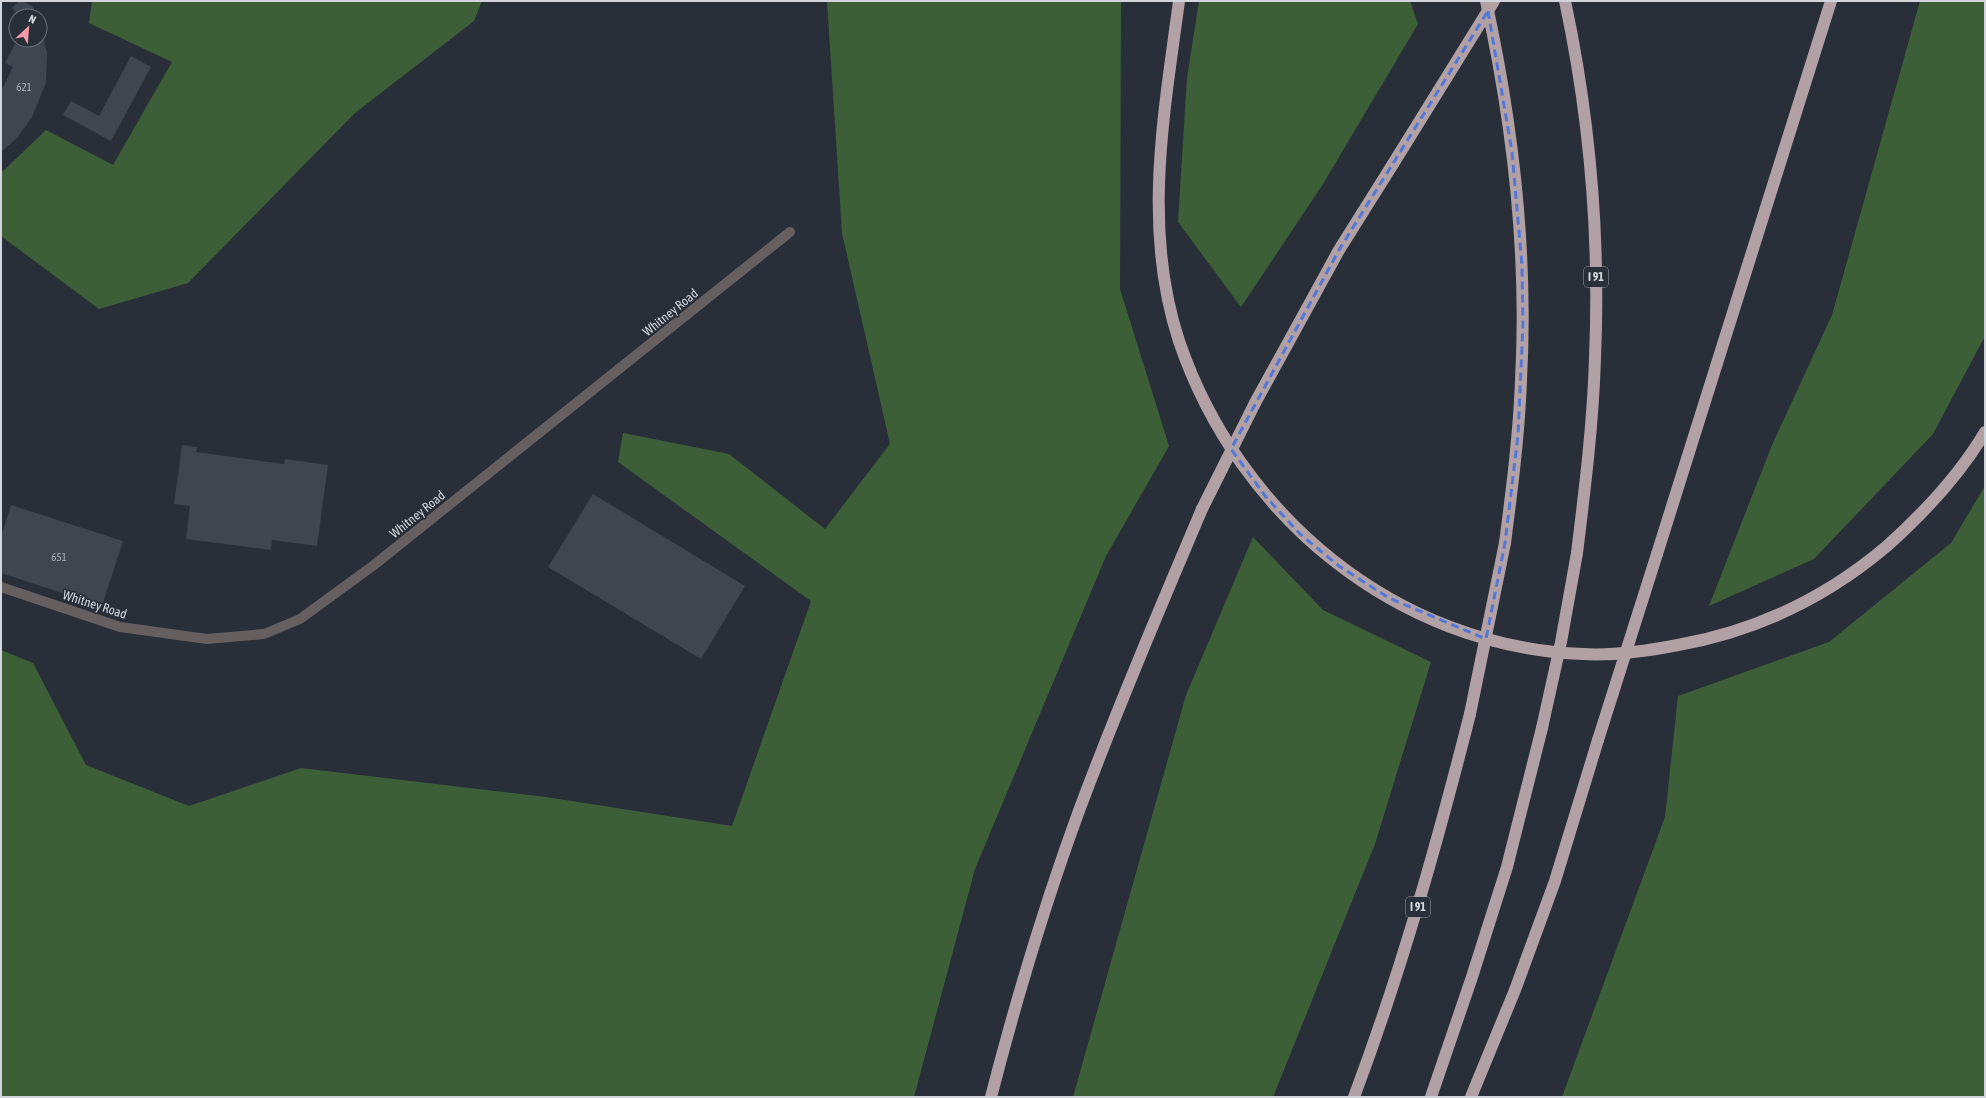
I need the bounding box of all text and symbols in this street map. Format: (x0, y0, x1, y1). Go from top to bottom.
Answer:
north arrow (8, 8, 48, 48)
text: N (27, 12, 38, 26)
house number: 621 (16, 81, 32, 93)
road number: I 91 (1584, 267, 1608, 287)
street label: Whitney Road (640, 286, 701, 339)
street label: Whitney Road (387, 488, 448, 541)
house number: 651 (51, 551, 67, 563)
street label: Whitney Road (61, 587, 129, 622)
road number: I 91 (1406, 897, 1430, 917)

